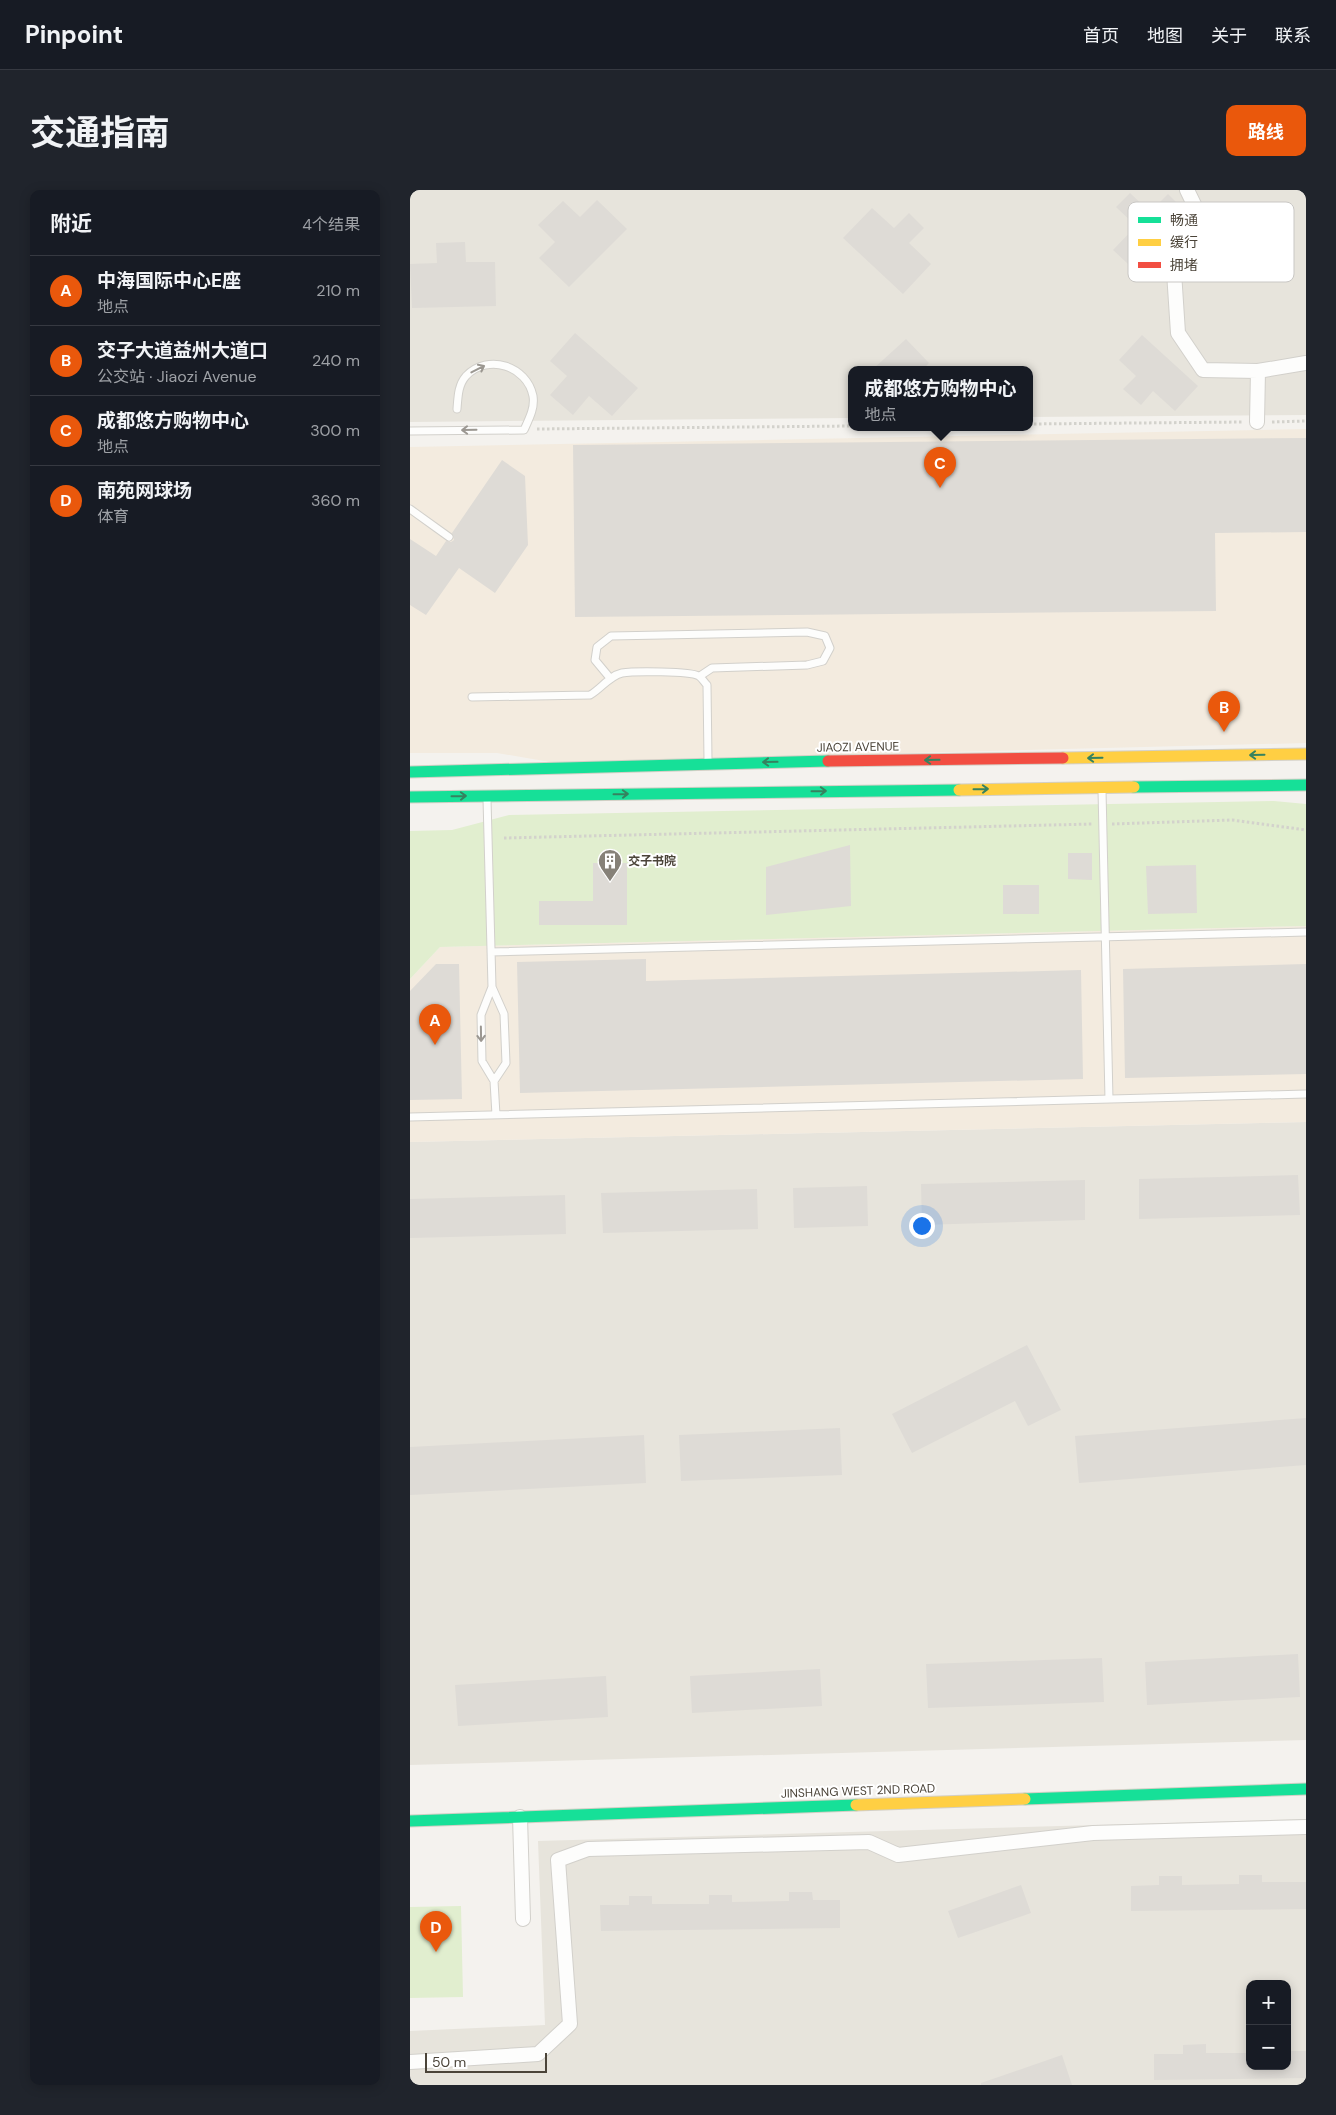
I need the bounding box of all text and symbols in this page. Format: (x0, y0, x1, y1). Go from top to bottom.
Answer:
text: Pinpoint (25, 19, 123, 50)
text: 首页 (1083, 24, 1119, 48)
text: 地图 (1147, 24, 1183, 48)
text: 关于 (1211, 24, 1247, 48)
text: 联系 (1275, 24, 1311, 48)
button: 路线 (1226, 105, 1306, 156)
text: 交通指南 (30, 110, 170, 156)
legend (1128, 202, 1294, 282)
text: 附近 (50, 210, 92, 238)
text: 畅通 (1170, 211, 1198, 229)
text: 4个结果 (302, 214, 360, 235)
text: 缓行 (1170, 233, 1198, 251)
text: 拥堵 (1170, 256, 1198, 274)
text: 中海国际中心E座 (97, 268, 241, 293)
text: A (60, 280, 72, 301)
text: 210 m (316, 280, 360, 301)
text: 地点 (97, 296, 129, 317)
text: 交子大道益州大道口 (97, 338, 268, 363)
text: B (61, 350, 71, 371)
text: 240 m (312, 350, 360, 371)
one-way arrow (470, 364, 485, 373)
text: 公交站 · Jiaozi Avenue (97, 366, 257, 387)
popup (848, 366, 1033, 431)
text: 成都悠方购物中心 (864, 376, 1017, 401)
text: 地点 (864, 404, 897, 425)
text: 成都悠方购物中心 (97, 408, 249, 433)
text: C (60, 420, 72, 441)
text: 300 m (310, 420, 360, 441)
one-way arrow (461, 425, 477, 435)
text: 地点 (97, 436, 129, 457)
pin: C (924, 447, 956, 488)
text: 南苑网球场 (97, 478, 192, 503)
text: D (60, 490, 72, 511)
text: 360 m (311, 490, 360, 511)
text: 体育 (97, 506, 129, 527)
pin: B (1208, 691, 1240, 732)
street label: JIAOZI AVENUE (817, 738, 900, 756)
one-way arrow (1250, 750, 1266, 760)
one-way arrow (1087, 753, 1103, 762)
one-way arrow (925, 755, 941, 765)
one-way arrow (762, 757, 778, 767)
one-way arrow (972, 784, 989, 794)
one-way arrow (810, 787, 826, 796)
one-way arrow (612, 789, 629, 799)
one-way arrow (450, 791, 466, 801)
building icon: 交子书院 (597, 848, 623, 882)
place label: 交子书院 (628, 853, 676, 869)
pin: A (419, 1004, 451, 1045)
one-way arrow (476, 1026, 486, 1042)
your location (909, 1213, 935, 1239)
street label: JINSHANG WEST 2ND ROAD (780, 1780, 936, 1802)
pin: D (420, 1911, 452, 1952)
map controls (1246, 1980, 1291, 2070)
button: + (1246, 1980, 1291, 2025)
button: − (1246, 2025, 1291, 2070)
scale bar (425, 2050, 548, 2073)
text: 50 m (432, 2053, 466, 2071)

